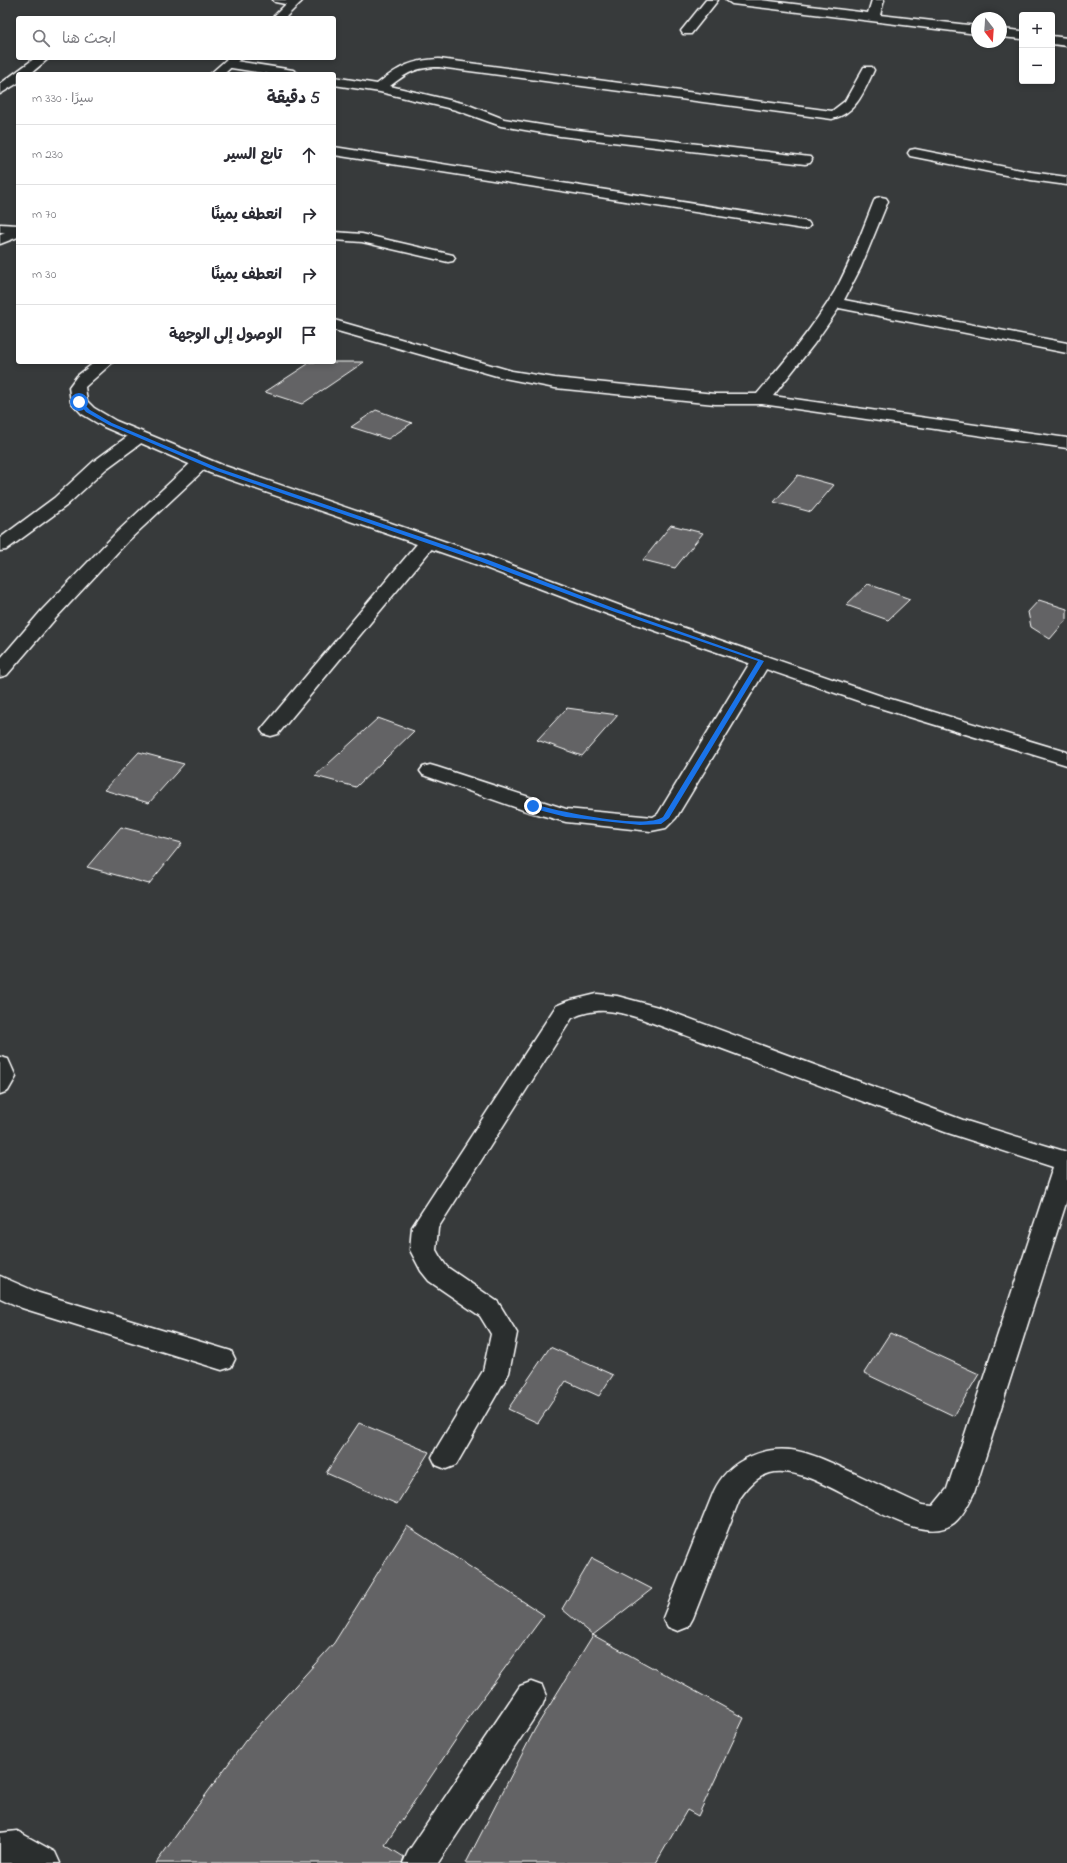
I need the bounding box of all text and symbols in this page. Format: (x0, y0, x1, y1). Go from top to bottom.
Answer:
north arrow (971, 12, 1007, 48)
map controls (1019, 12, 1055, 84)
button: + (1019, 12, 1055, 48)
search box (16, 16, 336, 60)
icon: search (30, 27, 52, 49)
text: ابحث هنا (62, 28, 116, 50)
button: − (1019, 48, 1055, 84)
text: 5 دقيقة (267, 86, 320, 111)
text: سيرًا · 330 m (32, 89, 94, 108)
text: تابع السير (225, 144, 282, 166)
icon: ahead (298, 144, 320, 166)
text: 230 m (32, 145, 63, 164)
text: انعطف يمينًا (211, 204, 282, 226)
icon: right (298, 204, 320, 226)
text: 70 m (32, 205, 56, 224)
text: انعطف يمينًا (211, 264, 282, 286)
icon: right (298, 264, 320, 286)
text: 30 m (32, 265, 56, 284)
text: الوصول إلى الوجهة (169, 324, 282, 346)
icon: arrive (298, 324, 320, 346)
route start (70, 393, 88, 411)
route end (524, 797, 542, 815)

